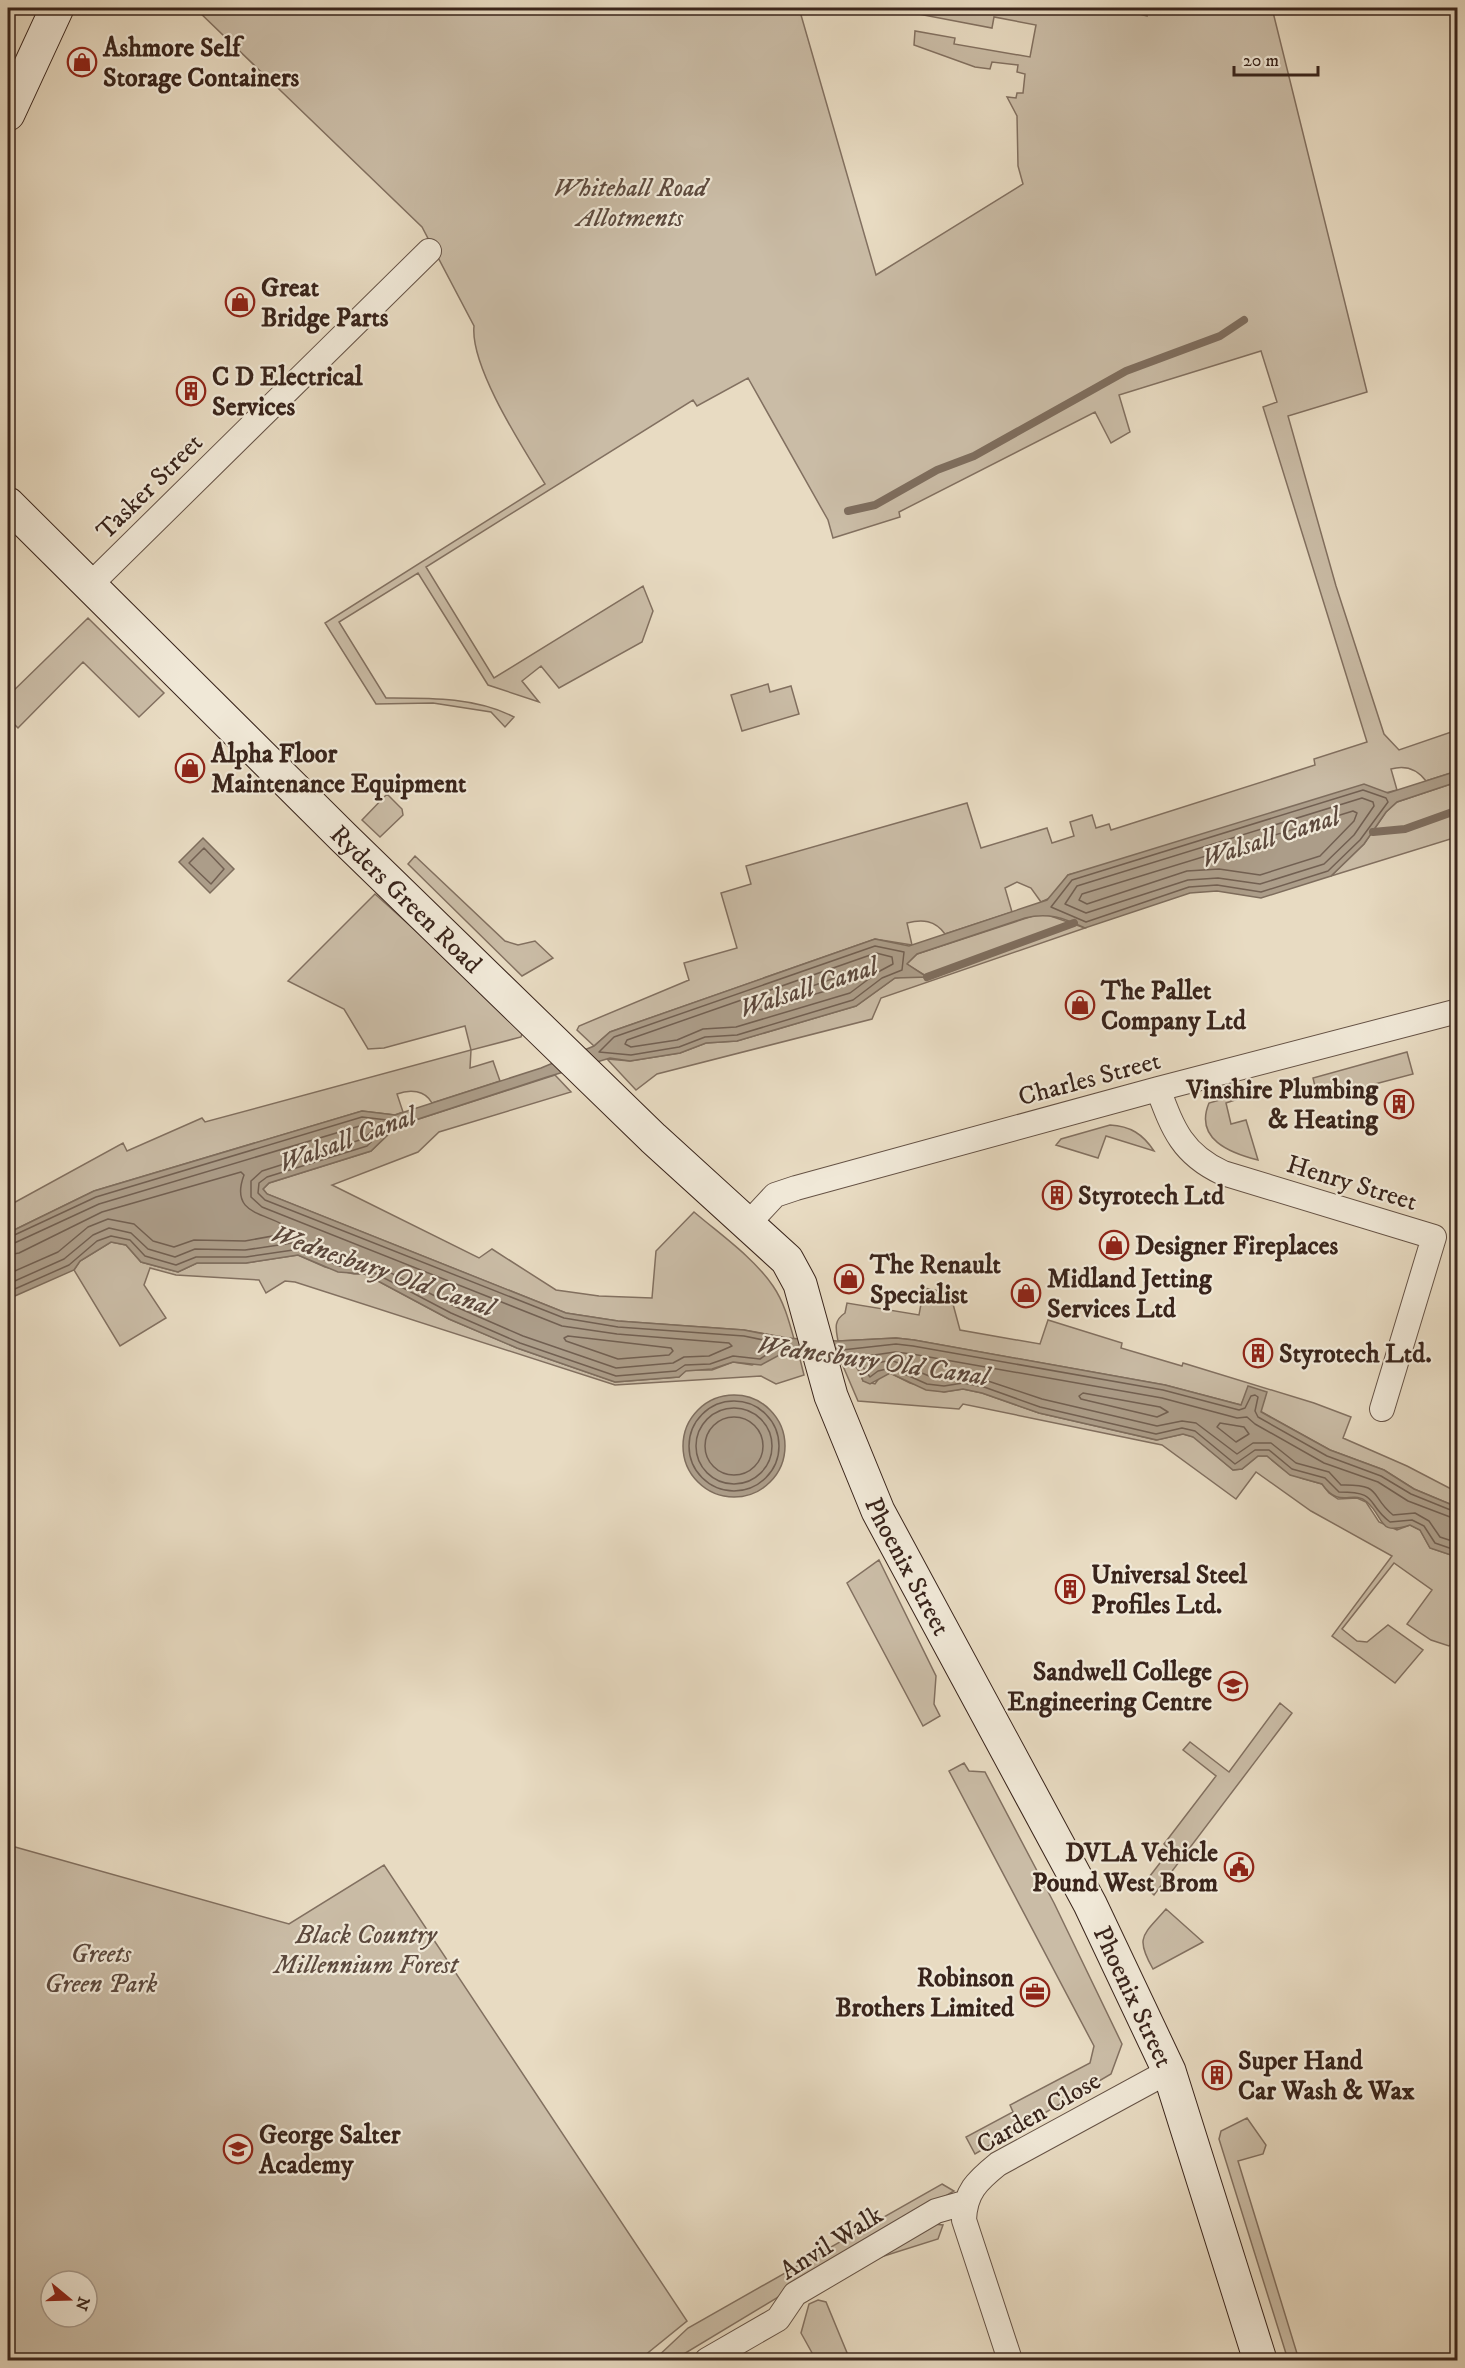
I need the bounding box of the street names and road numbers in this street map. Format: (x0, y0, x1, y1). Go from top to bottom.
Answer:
street label: Tasker Street (90, 427, 210, 547)
street label: Ryders Green Road (323, 819, 489, 981)
street label: Charles Street (1015, 1045, 1164, 1114)
street label: Henry Street (1282, 1148, 1421, 1219)
street label: Phoenix Street (856, 1493, 957, 1642)
street label: Phoenix Street (1085, 1921, 1180, 2073)
street label: Carden Close (971, 2065, 1107, 2162)
street label: Anvil Walk (774, 2199, 890, 2288)

